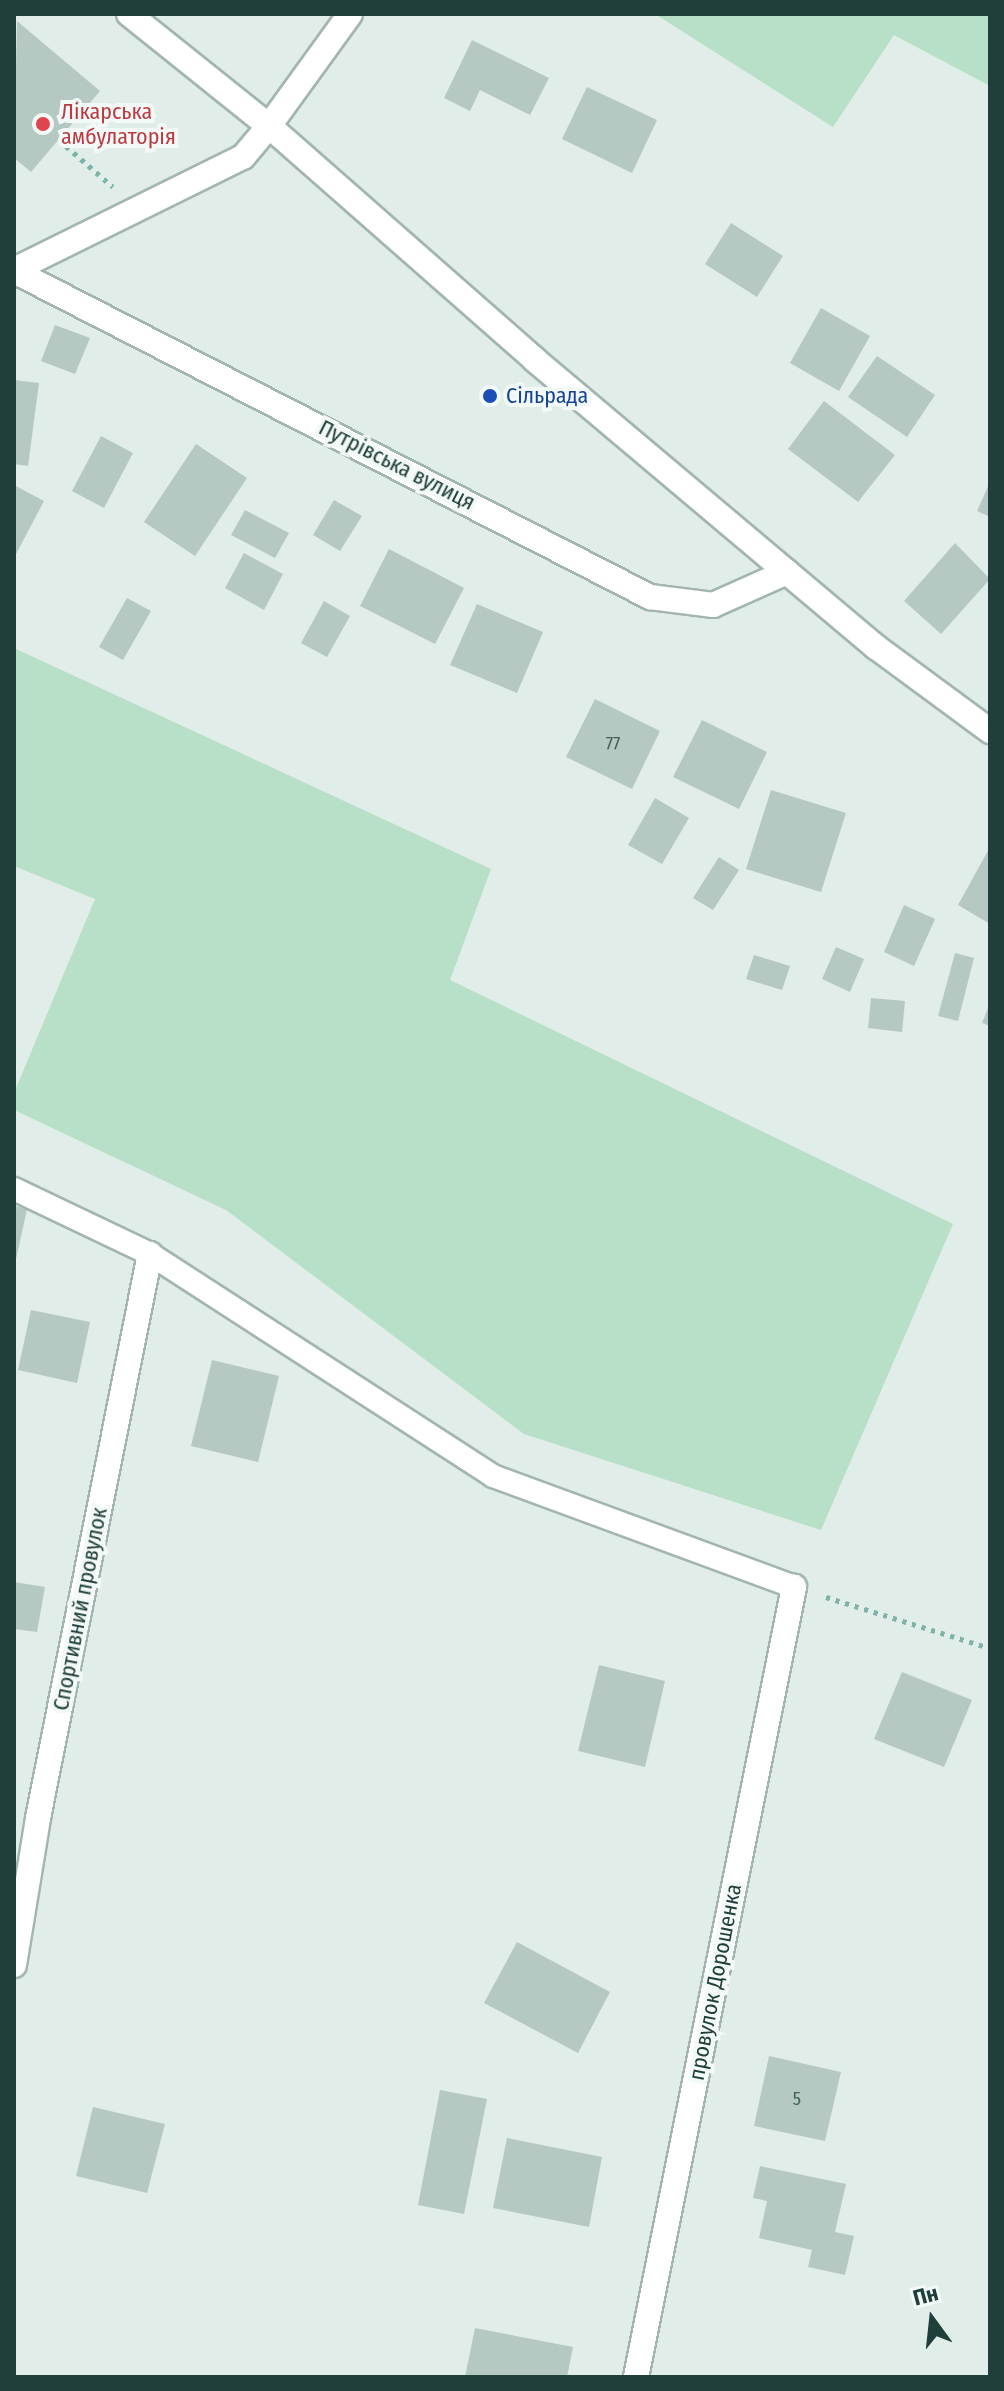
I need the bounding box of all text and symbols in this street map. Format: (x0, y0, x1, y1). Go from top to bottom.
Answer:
place label: Лікарська амбулаторія (61, 98, 176, 150)
marker: Лікарська амбулаторія (32, 113, 54, 135)
place label: Сільрада (506, 383, 588, 409)
marker: Сільрада (481, 387, 499, 405)
street label: Путрівська вулиця (314, 414, 480, 516)
house number: 77 (606, 733, 620, 755)
street label: Спортивний провулок (47, 1505, 113, 1713)
street label: провулок Дорошенка (683, 1881, 747, 2083)
house number: 5 (793, 2088, 801, 2110)
north arrow (892, 2279, 972, 2359)
text: Пн (910, 2279, 941, 2312)

